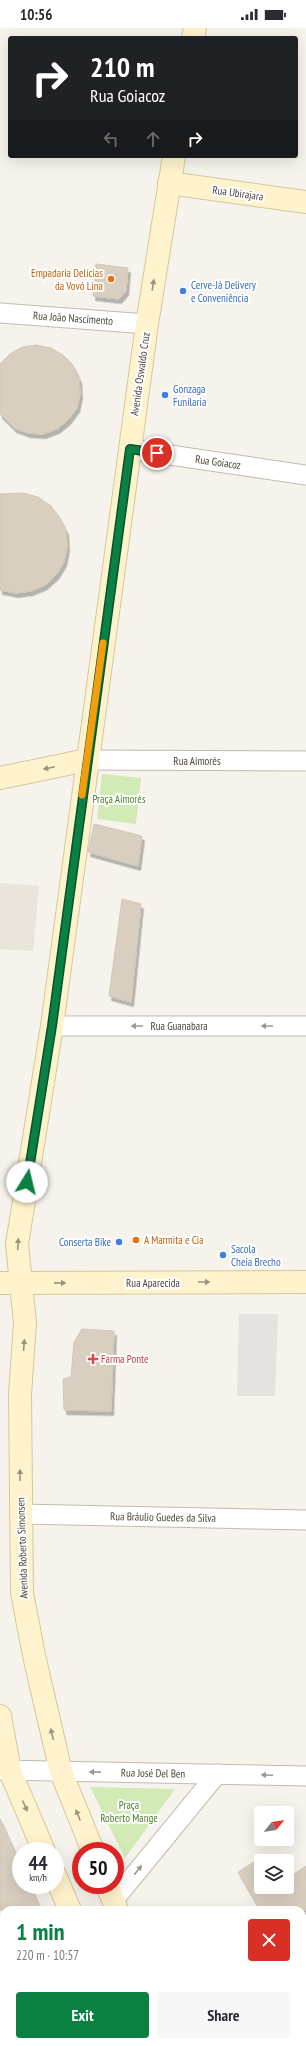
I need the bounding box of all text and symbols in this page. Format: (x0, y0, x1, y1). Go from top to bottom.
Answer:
text: 10:56 (20, 5, 52, 24)
text: 210 m (90, 48, 154, 85)
icon: right (24, 52, 76, 104)
text: Rua Goiacoz (90, 84, 165, 107)
icon: left (100, 128, 122, 150)
icon: ahead (142, 128, 164, 150)
icon: right (184, 128, 206, 150)
street label: Rua Ubirajara (212, 182, 264, 204)
place label: Empadaria Delícias da Vovó Lina (31, 266, 103, 293)
marker: Empadaria Delícias da Vovó Lina (106, 274, 116, 284)
place label: Cerve-Já Delivery e Conveniência (191, 278, 257, 305)
one-way arrow (150, 279, 156, 291)
marker: Cerve-Já Delivery e Conveniência (178, 286, 188, 296)
street label: Rua João Nascimento (32, 308, 114, 328)
street label: Avenida Oswaldo Cruz (127, 331, 153, 417)
place label: Gonzaga Funilaria (173, 382, 206, 409)
marker: Gonzaga Funilaria (160, 390, 170, 400)
pin (140, 436, 174, 470)
icon: arrive (146, 442, 168, 464)
street label: Rua Goiacoz (194, 452, 242, 472)
street label: Rua Aimorés (173, 754, 221, 768)
one-way arrow (43, 765, 55, 771)
park label: Praça Aimorés (92, 792, 146, 806)
street label: Rua Guanabara (150, 1019, 208, 1033)
one-way arrow (130, 1023, 143, 1029)
one-way arrow (260, 1023, 273, 1029)
position arrow (6, 1161, 48, 1203)
place label: A Marmita e Cia (144, 1233, 204, 1247)
place label: Conserta Bike (59, 1235, 111, 1249)
marker: A Marmita e Cia (131, 1235, 141, 1245)
marker: Conserta Bike (114, 1237, 124, 1247)
one-way arrow (15, 1238, 22, 1250)
place label: Sacola Cheia Brecho (231, 1242, 281, 1269)
marker: Sacola Cheia Brecho (218, 1250, 228, 1260)
street label: Rua Aparecida (126, 1276, 180, 1290)
one-way arrow (198, 1279, 211, 1285)
one-way arrow (54, 1280, 67, 1286)
one-way arrow (20, 1339, 27, 1351)
place label: Farma Ponte (101, 1352, 149, 1366)
marker: Farma Ponte (88, 1354, 98, 1364)
one-way arrow (17, 1468, 23, 1481)
street label: Avenida Roberto Simonsen (13, 1497, 31, 1599)
street label: Rua Bráulio Guedes da Silva (110, 1509, 216, 1525)
one-way arrow (49, 1727, 55, 1740)
street label: Rua José Del Ben (121, 1765, 186, 1781)
one-way arrow (88, 1769, 101, 1775)
one-way arrow (260, 1772, 273, 1778)
park label: Praça Roberto Mange (100, 1798, 158, 1825)
one-way arrow (23, 1801, 29, 1813)
north arrow (254, 1806, 294, 1846)
map controls (254, 1806, 294, 1894)
one-way arrow (75, 1808, 81, 1820)
speed limit sign: 50 (72, 1842, 124, 1894)
text: 44 (28, 1850, 48, 1876)
button: layers (254, 1854, 294, 1894)
one-way arrow (133, 1865, 142, 1876)
text: km/h (29, 1871, 47, 1884)
text: 1 min (16, 1916, 64, 1947)
button: close (248, 1919, 290, 1961)
text: 220 m · 10:57 (16, 1947, 79, 1964)
button: Exit (16, 1992, 149, 2038)
button: Share (157, 1992, 290, 2038)

